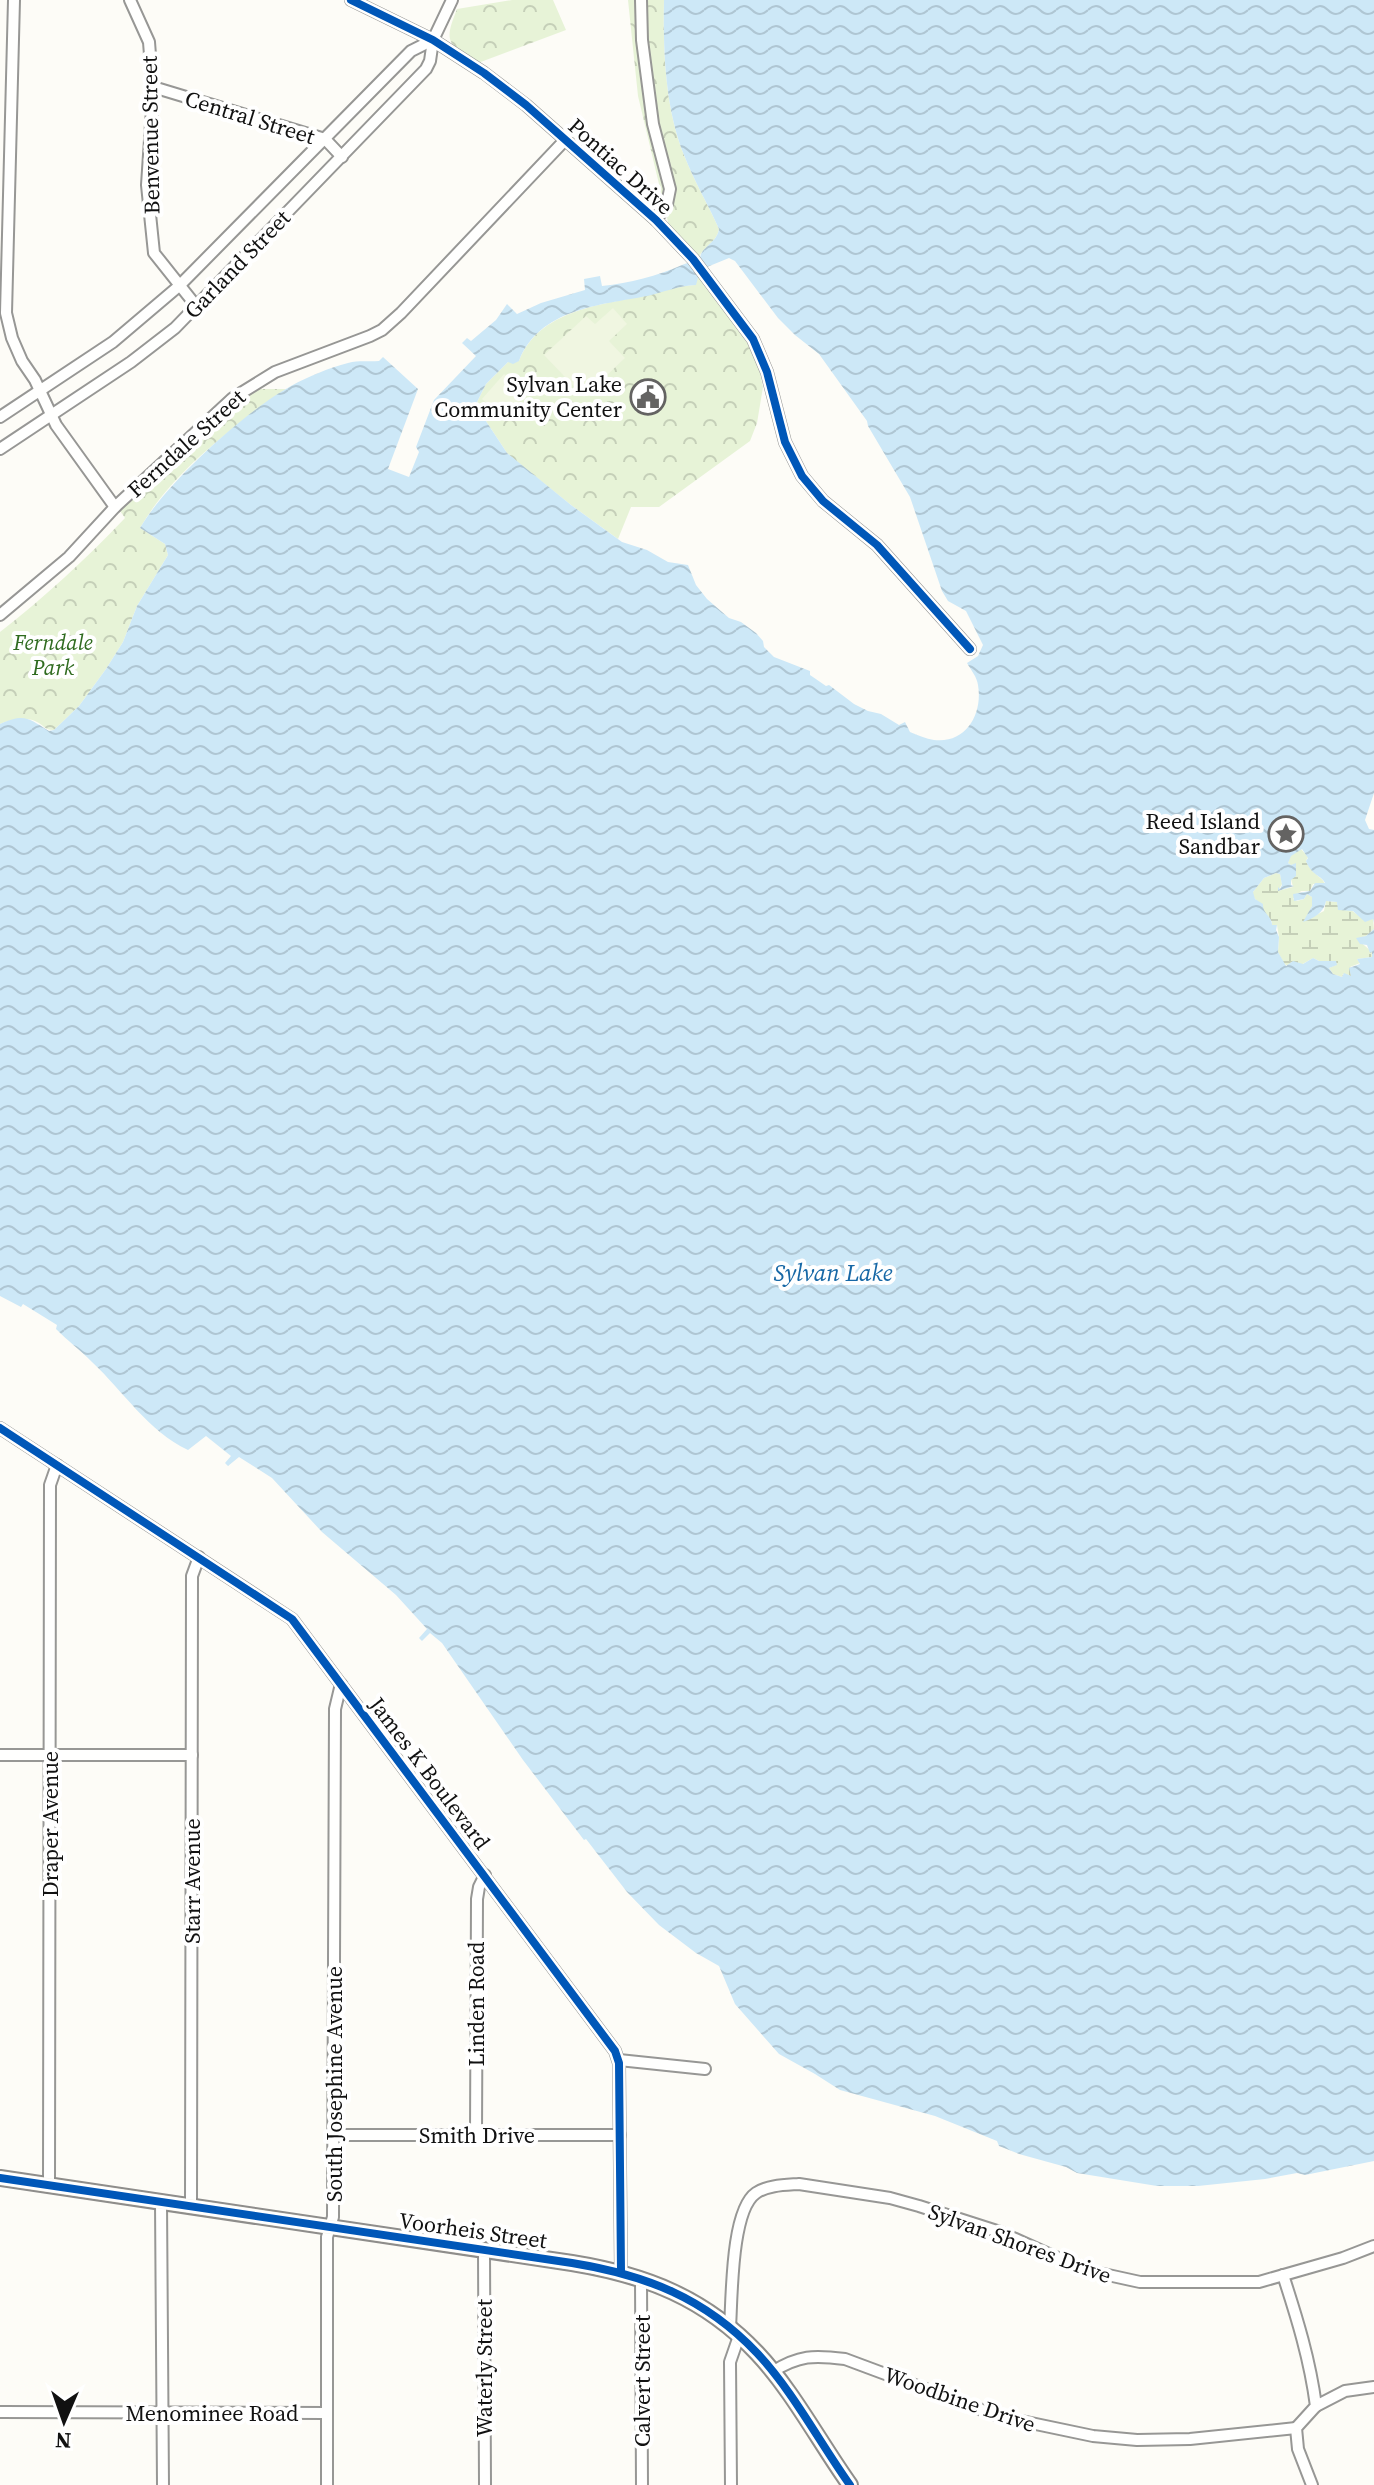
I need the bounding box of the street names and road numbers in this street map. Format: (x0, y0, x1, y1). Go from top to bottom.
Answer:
street label: Benvenue Street (134, 55, 166, 215)
street label: Central Street (181, 83, 319, 151)
street label: Pontiac Drive (562, 111, 680, 221)
street label: Garland Street (177, 202, 297, 325)
street label: Ferndale Street (121, 381, 252, 504)
street label: James K Boulevard (362, 1690, 498, 1856)
street label: Draper Avenue (35, 1751, 65, 1897)
street label: Starr Avenue (177, 1818, 207, 1944)
street label: Linden Road (461, 1941, 491, 2067)
street label: South Josephine Avenue (319, 1966, 349, 2202)
street label: Smith Drive (419, 2120, 535, 2150)
street label: Sylvan Shores Drive (924, 2196, 1116, 2290)
street label: Voorheis Street (397, 2205, 550, 2255)
street label: Waterly Street (469, 2298, 499, 2437)
street label: Calvert Street (627, 2314, 657, 2447)
street label: Woodbine Drive (880, 2359, 1040, 2439)
street label: Menominee Road (125, 2398, 299, 2428)

